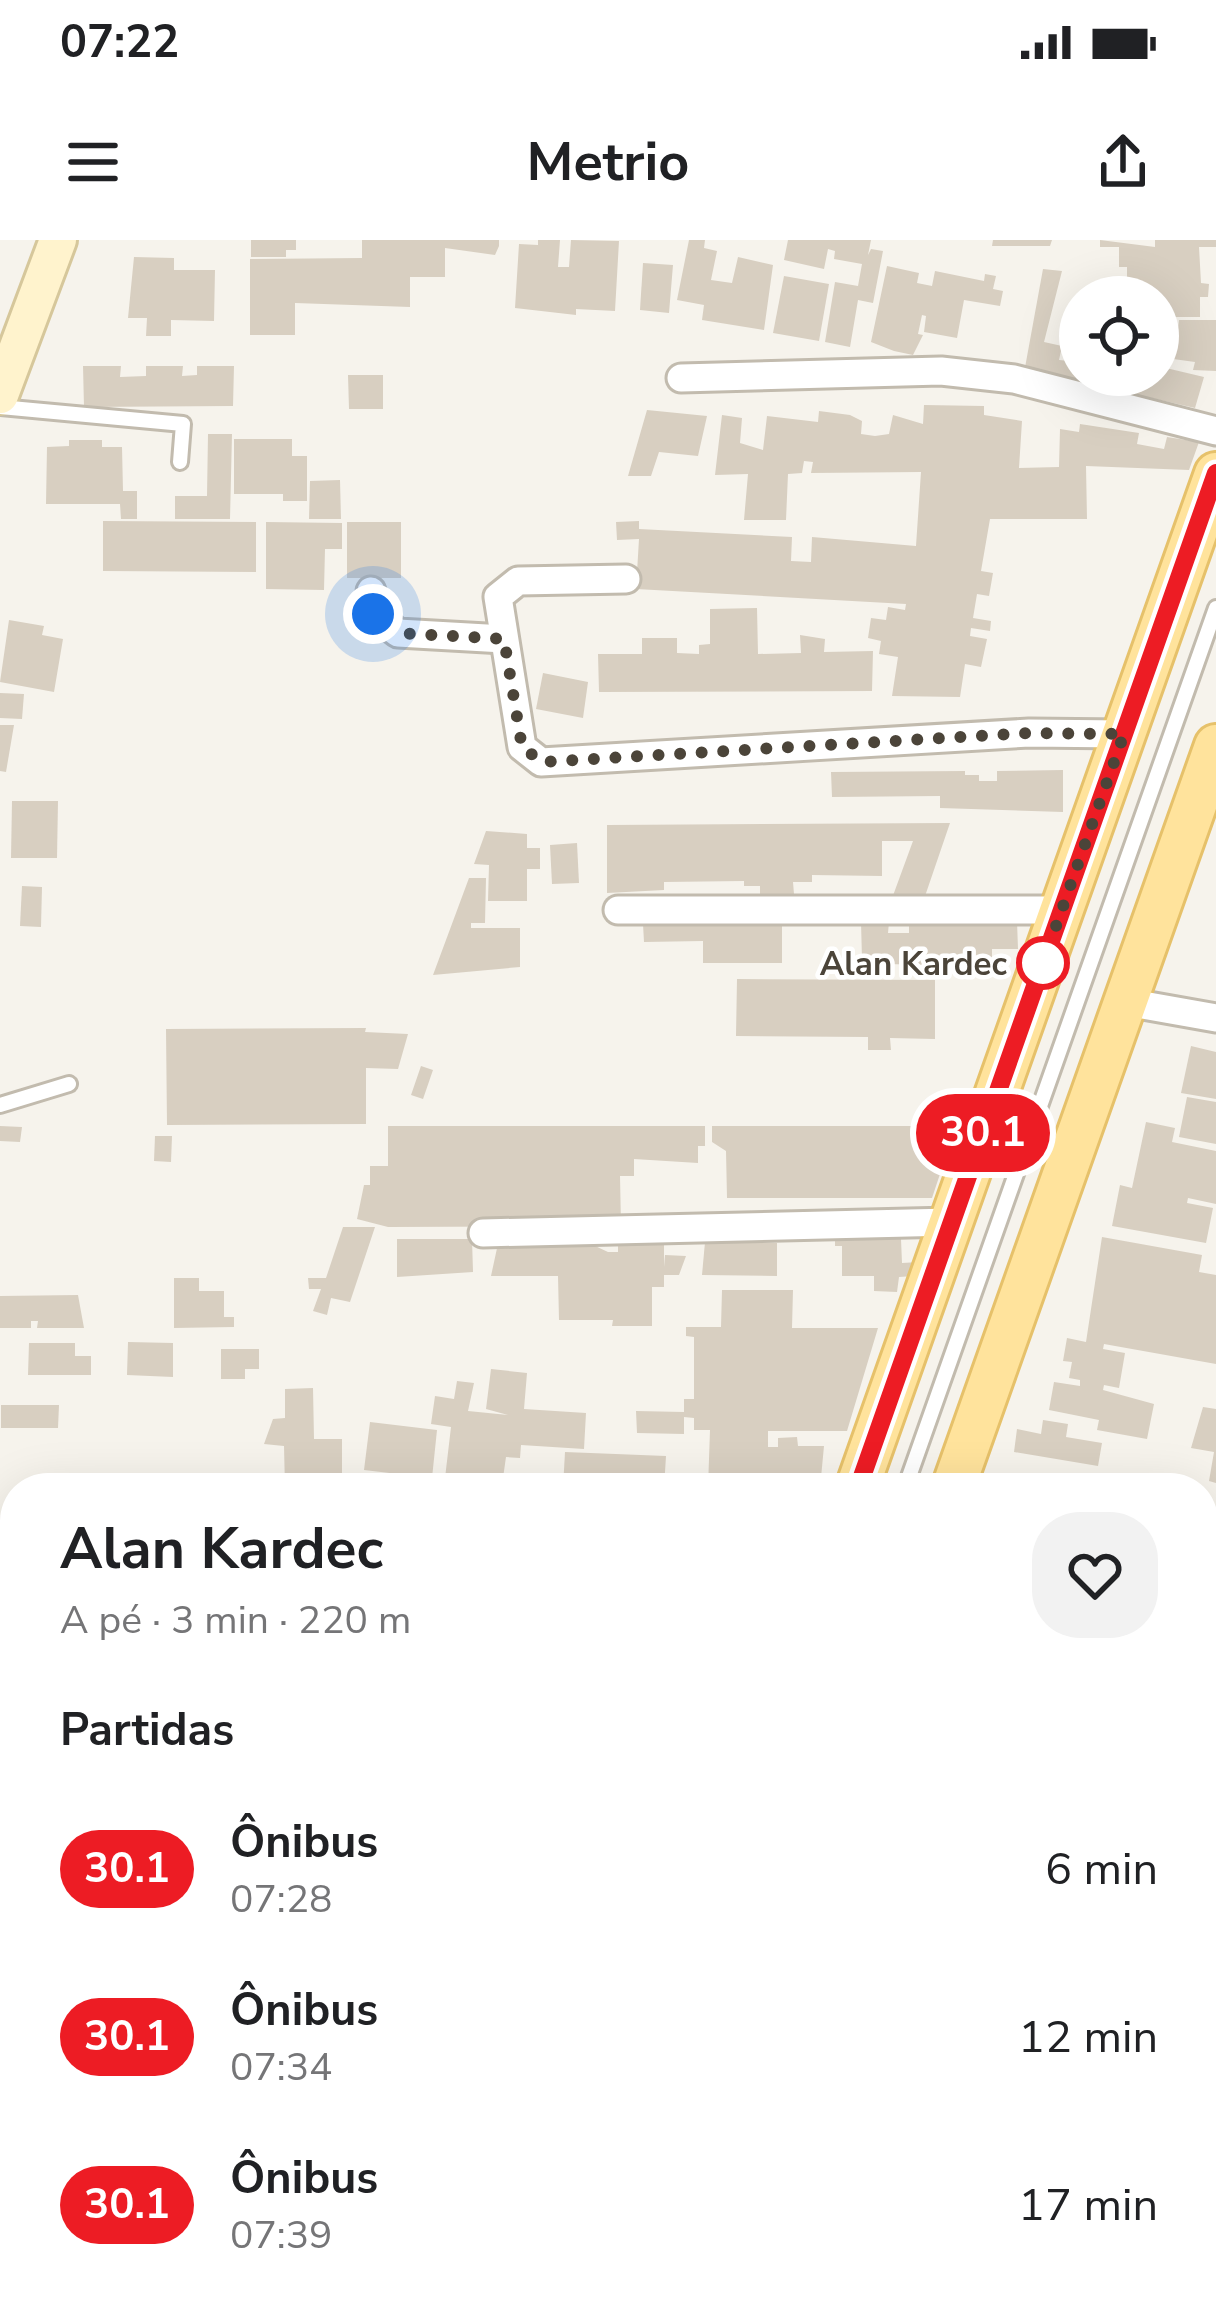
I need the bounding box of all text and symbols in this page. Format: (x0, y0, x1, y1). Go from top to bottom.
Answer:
text: 07:22 (60, 12, 179, 73)
text: Metrio (527, 125, 689, 199)
icon: menu (60, 129, 126, 195)
icon: share (1090, 129, 1156, 195)
map controls (1059, 276, 1179, 396)
button: locate (1059, 276, 1179, 396)
your location (343, 584, 403, 644)
marker: Alan Kardec (1018, 938, 1068, 988)
place label: Alan Kardec (820, 942, 1007, 987)
line badge: 30.1 (899, 1094, 1067, 1172)
text: 30.1 (940, 1104, 1026, 1161)
text: Alan Kardec (60, 1510, 383, 1588)
button: heart (1032, 1512, 1158, 1638)
text: A pé · 3 min · 220 m (60, 1594, 411, 1647)
text: Partidas (60, 1700, 234, 1761)
text: Ônibus (230, 1812, 378, 1873)
text: 6 min (1045, 1839, 1158, 1900)
text: 30.1 (84, 1840, 170, 1897)
text: 07:28 (230, 1873, 333, 1926)
text: Ônibus (230, 1980, 378, 2041)
text: 12 min (1018, 2007, 1158, 2068)
text: 30.1 (84, 2008, 170, 2065)
text: 07:34 (230, 2041, 333, 2094)
text: Ônibus (230, 2148, 378, 2209)
text: 17 min (1018, 2175, 1158, 2236)
text: 30.1 (84, 2176, 170, 2233)
text: 07:39 (230, 2209, 333, 2262)

